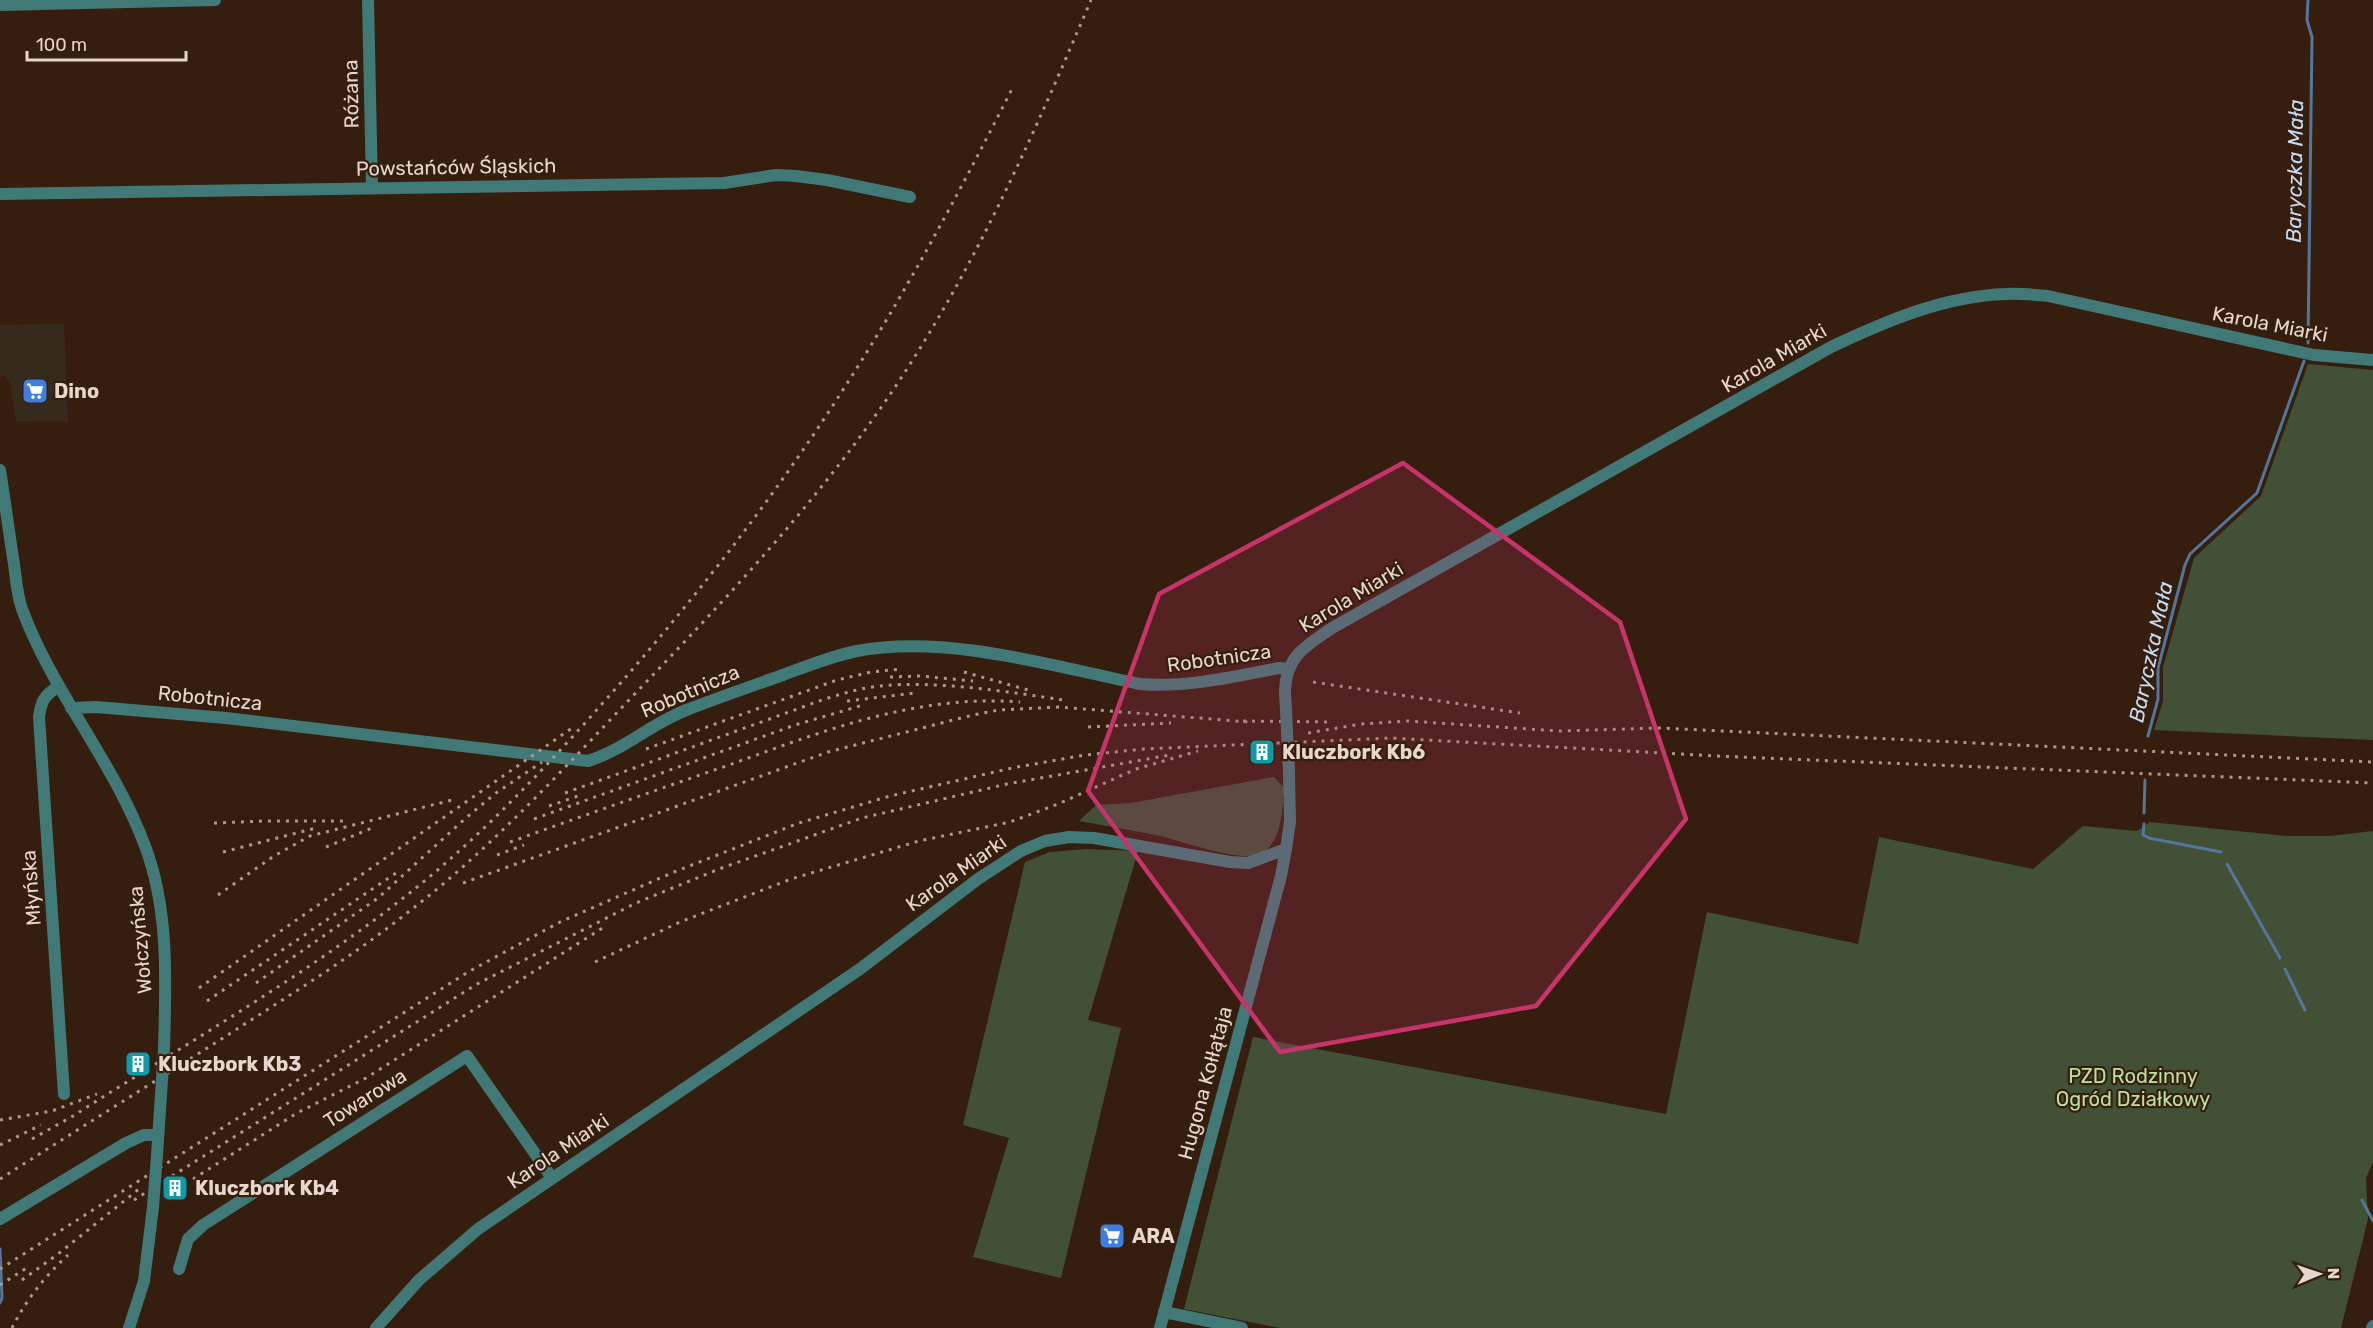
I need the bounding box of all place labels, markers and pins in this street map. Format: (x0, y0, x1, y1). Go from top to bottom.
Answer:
supermarket icon: Dino (20, 376, 50, 406)
place label: Dino (54, 379, 99, 403)
building icon: Kluczbork Kb6 (1247, 737, 1277, 767)
place label: Kluczbork Kb6 (1282, 740, 1425, 764)
building icon: Kluczbork Kb3 (123, 1049, 153, 1079)
place label: Kluczbork Kb3 (158, 1052, 302, 1076)
building icon: Kluczbork Kb4 (160, 1173, 190, 1203)
place label: Kluczbork Kb4 (195, 1176, 339, 1200)
supermarket icon: ARA (1097, 1221, 1127, 1251)
place label: ARA (1132, 1224, 1175, 1248)

